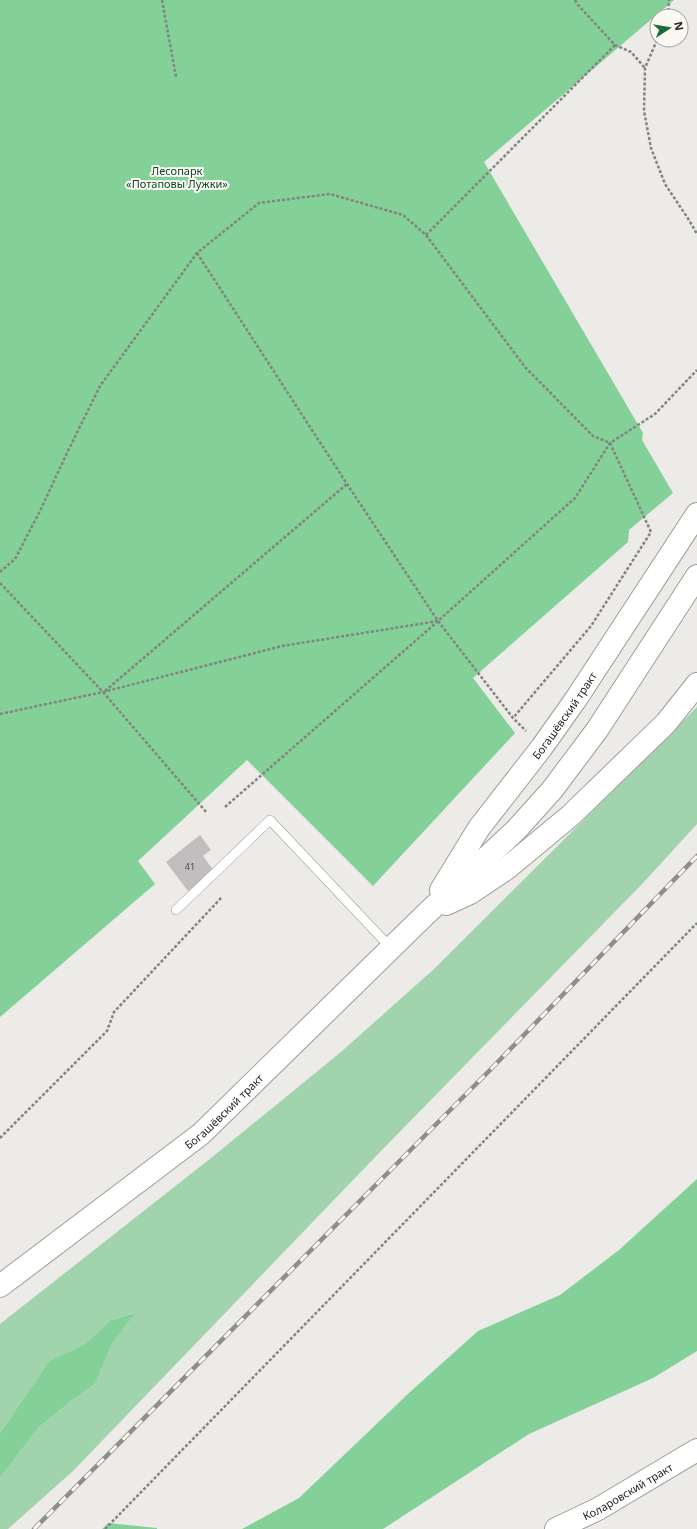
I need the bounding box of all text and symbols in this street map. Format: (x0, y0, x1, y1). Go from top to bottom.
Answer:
north arrow (649, 8, 689, 48)
text: N (671, 20, 688, 32)
park label: Лесопарк «Потаповы Лужки» (126, 163, 228, 191)
street label: Богашёвский тракт (528, 669, 599, 762)
house number: 41 (185, 860, 195, 873)
street label: Богашёвский тракт (181, 1070, 266, 1152)
street label: Коларовский тракт (580, 1459, 675, 1523)

